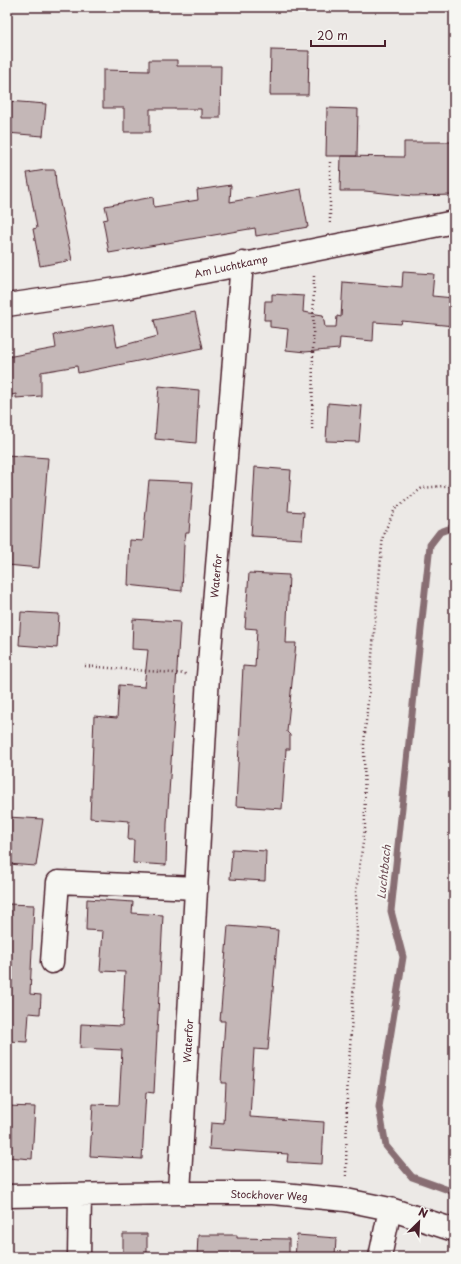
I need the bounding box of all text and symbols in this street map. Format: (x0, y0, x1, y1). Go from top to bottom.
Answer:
scale bar (311, 22, 385, 48)
text: 20 m (317, 26, 348, 44)
street label: Am Luchtkamp (193, 250, 269, 281)
street label: Waterfor (206, 553, 225, 598)
water label: Luchtbach (372, 843, 395, 900)
street label: Waterfor (179, 1018, 196, 1063)
street label: Stockhover Weg (230, 1186, 308, 1203)
north arrow (399, 1202, 439, 1242)
text: N (416, 1203, 431, 1222)

